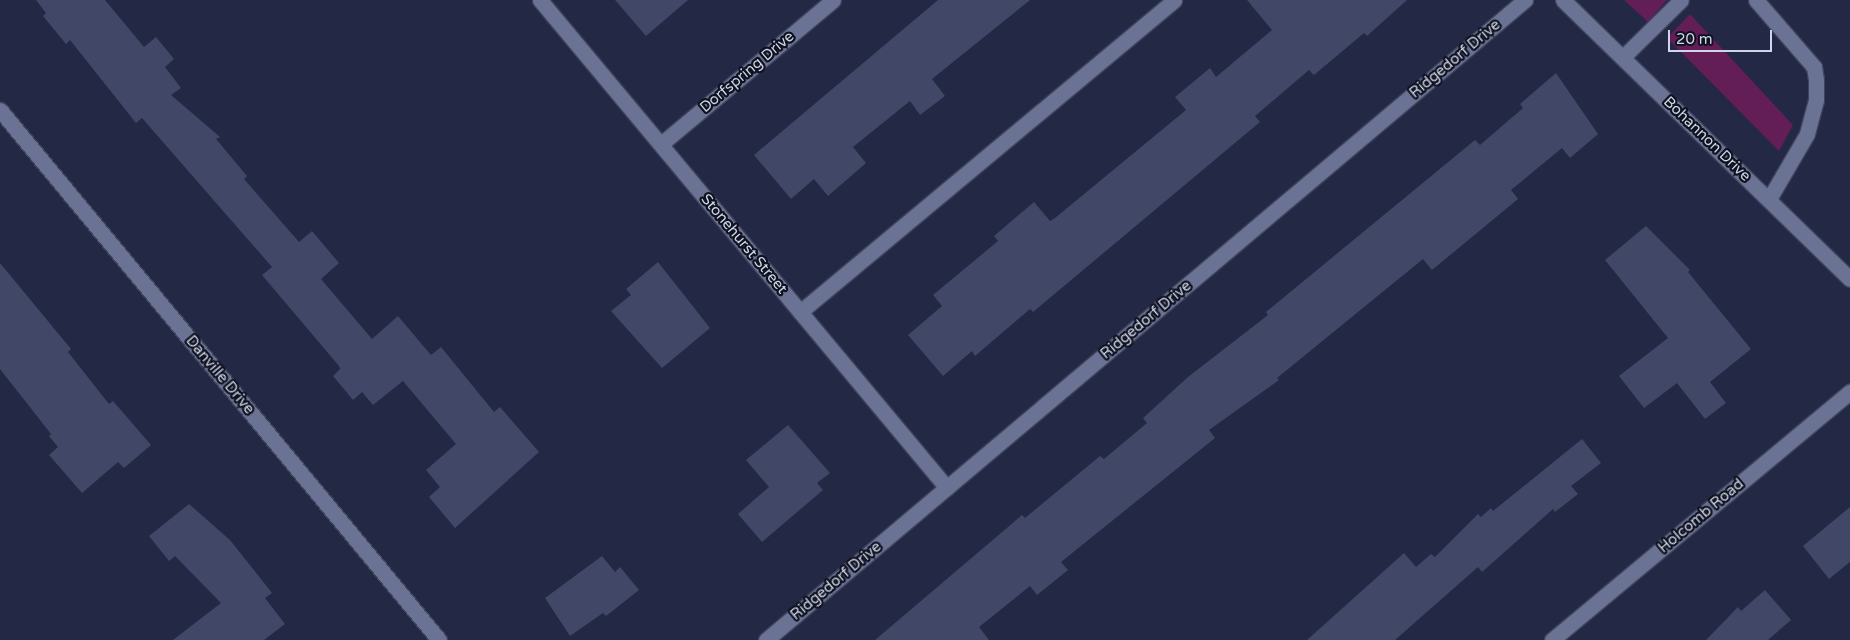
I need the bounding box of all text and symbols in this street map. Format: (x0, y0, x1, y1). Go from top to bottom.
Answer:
street label: Ridgedorf Drive (1406, 16, 1504, 102)
scale bar (1670, 20, 1774, 52)
street label: Dorfspring Drive (696, 27, 798, 117)
text: 20 m (1676, 30, 1713, 48)
street label: Bohannon Drive (1660, 93, 1754, 185)
street label: Stonehurst Street (697, 190, 791, 298)
street label: Ridgedorf Drive (1097, 277, 1195, 363)
street label: Danville Drive (182, 332, 258, 418)
street label: Holcomb Road (1655, 475, 1747, 557)
street label: Ridgedorf Drive (787, 538, 885, 624)

